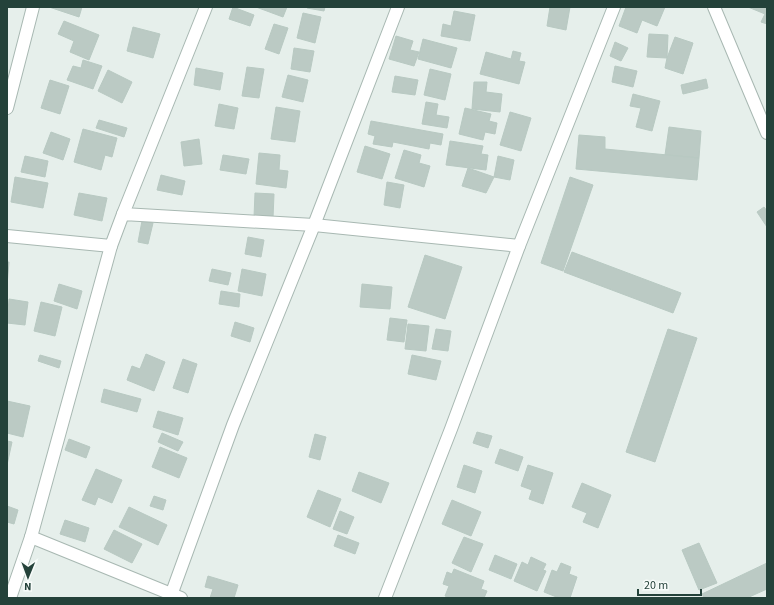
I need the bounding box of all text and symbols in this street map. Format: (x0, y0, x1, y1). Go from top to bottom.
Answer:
north arrow (8, 557, 48, 597)
scale bar (638, 571, 701, 597)
text: 20 m (644, 577, 668, 594)
text: N (24, 579, 32, 594)

